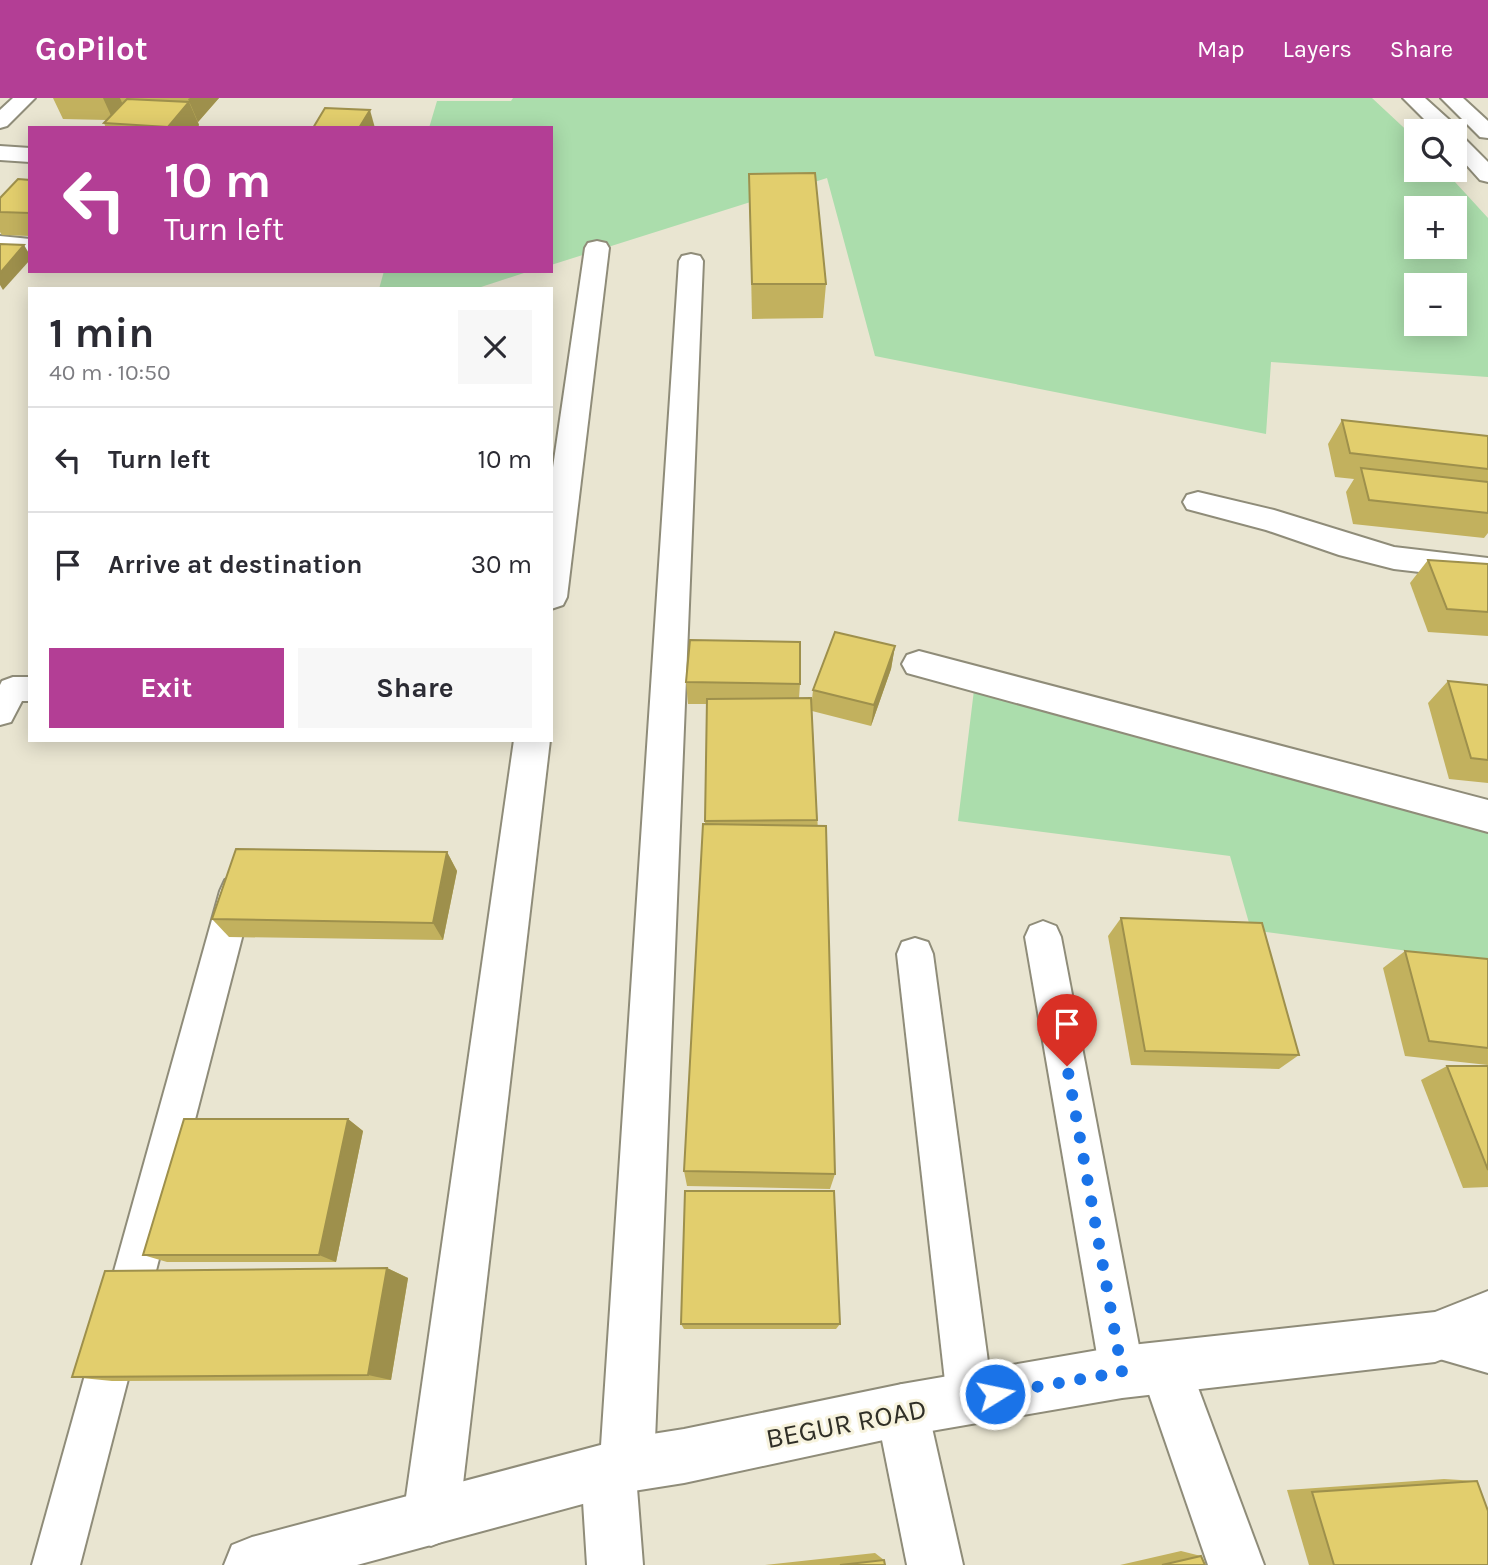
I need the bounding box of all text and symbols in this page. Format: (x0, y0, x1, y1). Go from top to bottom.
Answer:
text: GoPilot (35, 30, 148, 68)
text: Map (1197, 35, 1245, 63)
text: Layers (1283, 35, 1352, 63)
text: Share (1390, 35, 1453, 63)
map controls (1404, 119, 1467, 336)
button: search (1404, 119, 1467, 182)
text: 10 m (164, 152, 271, 209)
icon: left (49, 154, 140, 245)
button: + (1404, 196, 1467, 259)
text: Turn left (164, 211, 284, 248)
button: − (1404, 273, 1467, 336)
text: 1 min (49, 308, 154, 358)
button: close (458, 310, 532, 384)
text: 40 m · 10:50 (49, 359, 171, 386)
icon: left (49, 441, 87, 479)
text: Turn left (108, 444, 210, 475)
text: 10 m (477, 444, 532, 475)
icon: arrive (49, 546, 87, 584)
text: Arrive at destination (108, 549, 362, 580)
text: 30 m (471, 549, 532, 580)
button: Exit (49, 648, 284, 728)
button: Share (298, 648, 532, 728)
pin (1037, 994, 1097, 1066)
icon: arrive (1048, 1005, 1086, 1043)
position arrow (958, 1357, 1032, 1431)
street label: BEGUR ROAD (763, 1392, 929, 1455)

